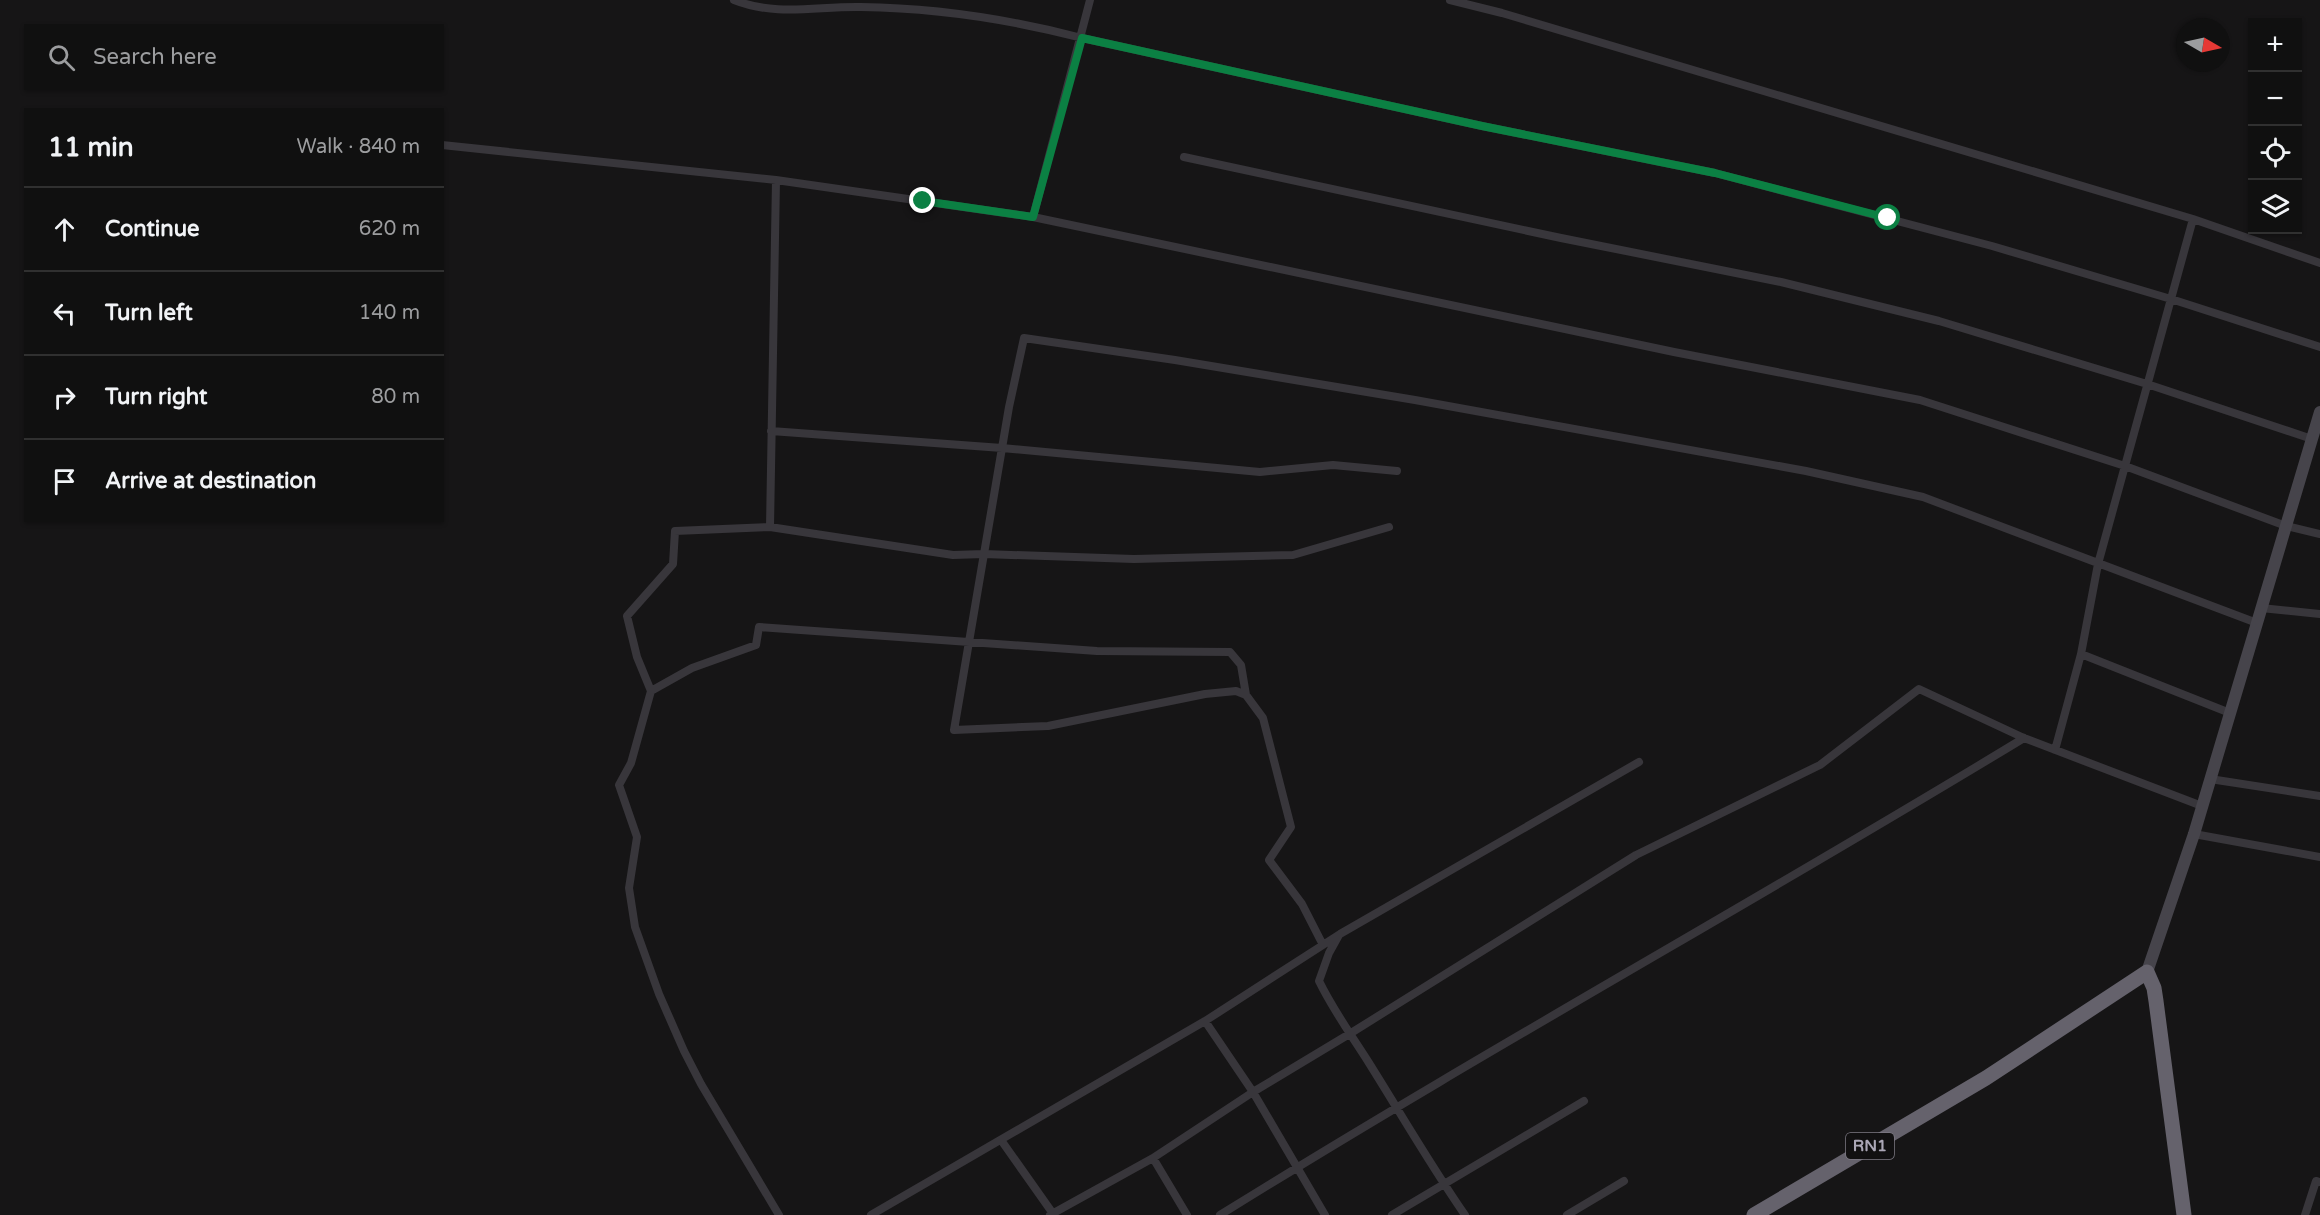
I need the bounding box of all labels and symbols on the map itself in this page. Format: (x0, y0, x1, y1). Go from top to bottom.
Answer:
north arrow (2176, 18, 2230, 72)
route end (909, 187, 935, 213)
route start (1874, 204, 1900, 230)
road number: RN1 (1846, 1133, 1894, 1159)

